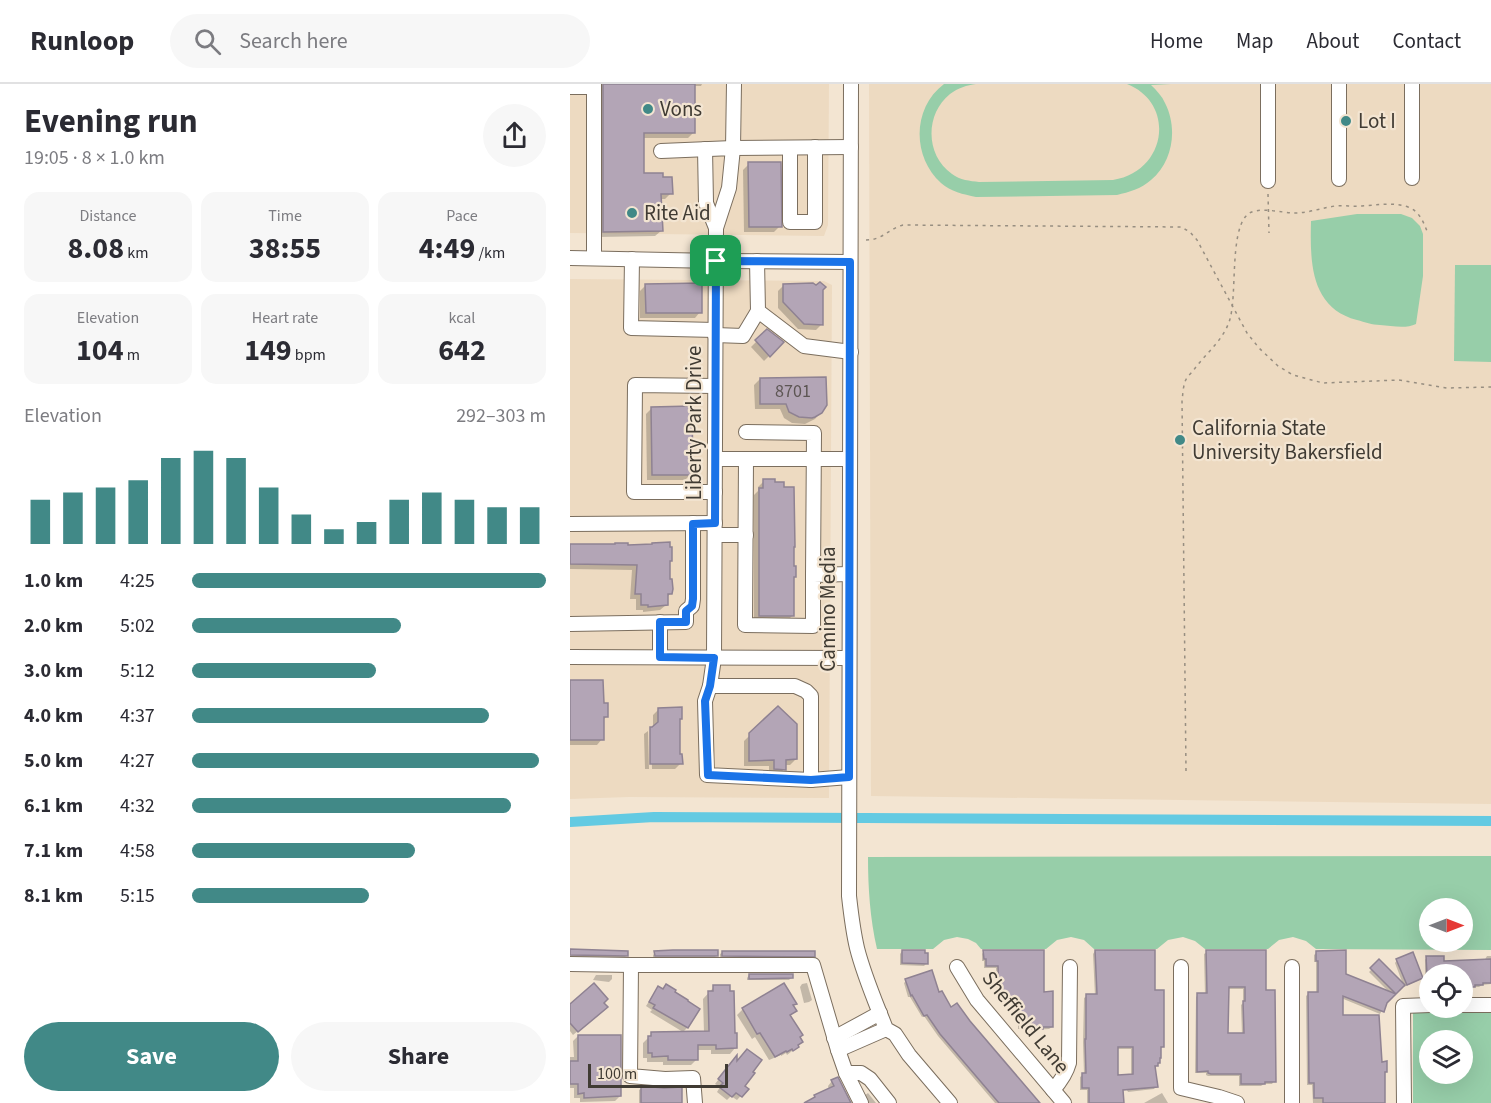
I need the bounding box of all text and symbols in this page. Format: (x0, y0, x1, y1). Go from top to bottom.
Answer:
search box (170, 14, 590, 68)
text: Runloop (30, 21, 134, 61)
icon: search (191, 25, 224, 58)
text: Search here (239, 25, 348, 57)
text: Home (1150, 26, 1203, 56)
text: Map (1236, 26, 1274, 56)
text: About (1307, 26, 1359, 56)
text: Contact (1392, 26, 1461, 56)
place label: Vons (660, 94, 702, 124)
text: Evening run (24, 98, 198, 145)
marker: Vons (641, 102, 655, 116)
button: share (483, 104, 546, 167)
place label: Lot I (1358, 106, 1396, 136)
marker: Lot I (1339, 114, 1353, 128)
text: 19:05 · 8 × 1.0 km (24, 144, 165, 172)
place label: Rite Aid (644, 198, 711, 228)
text: Distance (80, 205, 136, 227)
text: Time (268, 205, 302, 227)
text: Pace (446, 205, 478, 227)
marker: Rite Aid (625, 206, 639, 220)
text: 8.08 (68, 227, 124, 270)
text: 38:55 (249, 227, 321, 270)
text: 4:49 (419, 227, 475, 270)
pin (690, 235, 741, 286)
text: km (124, 242, 148, 264)
text: /km (475, 242, 505, 264)
icon: arrive (699, 244, 732, 277)
text: Elevation (77, 307, 139, 329)
text: Heart rate (252, 307, 318, 329)
text: kcal (449, 307, 475, 329)
text: 104 (76, 329, 124, 372)
text: 149 (244, 329, 292, 372)
text: 642 (438, 329, 486, 372)
text: m (124, 344, 140, 366)
text: bpm (292, 344, 326, 366)
street label: Liberty Park Drive (679, 346, 709, 500)
house number: 8701 (775, 379, 811, 404)
text: Elevation (24, 402, 102, 430)
text: 292–303 m (456, 402, 546, 430)
place label: California State University Bakersfield (1192, 413, 1383, 467)
marker: California State University Bakersfield (1173, 433, 1187, 447)
street label: Camino Media (813, 546, 843, 672)
text: 1.0 km (24, 567, 83, 595)
text: 4:25 (120, 567, 155, 595)
text: 2.0 km (24, 612, 83, 640)
text: 5:02 (120, 612, 155, 640)
text: 3.0 km (24, 657, 83, 685)
text: 5:12 (120, 657, 155, 685)
text: 4.0 km (24, 702, 83, 730)
text: 4:37 (120, 702, 155, 730)
text: 5.0 km (24, 747, 83, 775)
text: 4:27 (120, 747, 155, 775)
text: 6.1 km (24, 792, 83, 820)
text: 4:32 (120, 792, 155, 820)
text: 7.1 km (24, 837, 83, 865)
text: 4:58 (120, 837, 155, 865)
text: 8.1 km (24, 882, 83, 910)
text: 5:15 (120, 882, 155, 910)
north arrow (1419, 898, 1473, 952)
map controls (1419, 898, 1473, 1084)
street label: Sheffield Lane (975, 964, 1077, 1080)
button: locate (1419, 964, 1473, 1018)
button: Save (24, 1022, 279, 1091)
button: Share (291, 1022, 546, 1091)
button: layers (1419, 1030, 1473, 1084)
scale bar (588, 1061, 728, 1088)
text: 100 m (597, 1063, 637, 1085)

